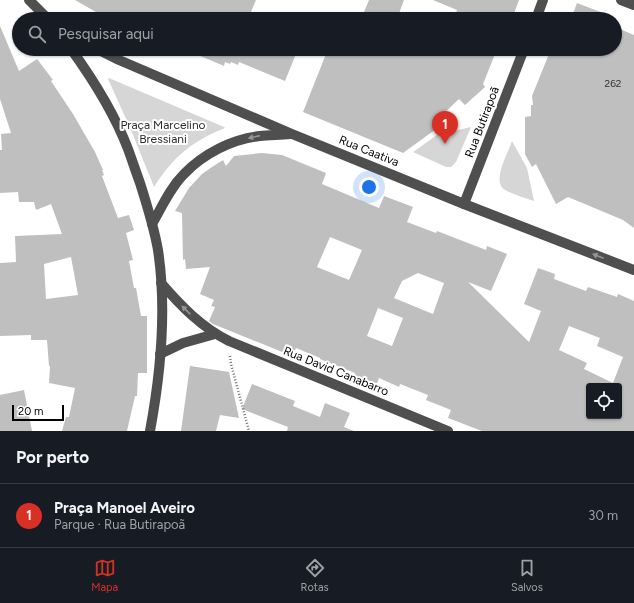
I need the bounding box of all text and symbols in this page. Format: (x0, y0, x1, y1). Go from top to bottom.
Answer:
search box (12, 12, 622, 56)
icon: search (26, 23, 48, 45)
text: Pesquisar aqui (58, 25, 154, 43)
house number: 262 (605, 77, 621, 90)
street label: Rua Butirapoã (462, 84, 502, 160)
pin: 1 (432, 111, 458, 144)
park label: Praça Marcelino Bressiani (120, 118, 206, 146)
street label: Rua Caativa (337, 133, 401, 169)
one-way arrow (247, 135, 260, 141)
your location (359, 177, 379, 197)
one-way arrow (591, 252, 603, 258)
one-way arrow (181, 305, 191, 315)
street label: Rua David Canabarro (281, 343, 391, 399)
map controls (586, 383, 622, 419)
button: locate (586, 383, 622, 419)
scale bar (12, 403, 64, 422)
text: 20 m (18, 405, 43, 418)
text: Por perto (16, 447, 89, 467)
text: Praça Manoel Aveiro (54, 499, 195, 517)
text: 1 (26, 508, 32, 523)
text: 30 m (588, 508, 618, 523)
text: Parque · Rua Butirapoã (54, 517, 185, 532)
tab: Mapa (91, 557, 118, 594)
tab: Rotas (301, 557, 329, 594)
tab: Salvos (511, 557, 543, 594)

